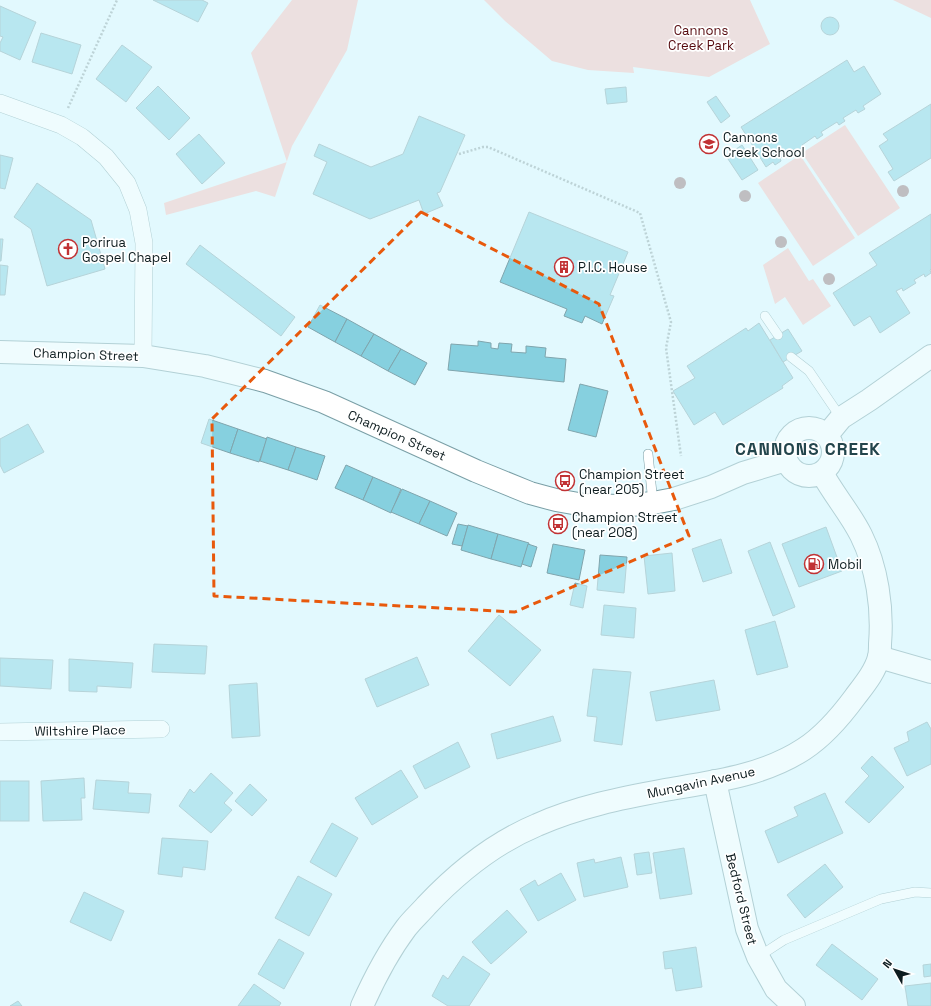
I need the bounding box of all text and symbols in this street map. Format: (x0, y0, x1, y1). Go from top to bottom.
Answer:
park label: Cannons Creek Park (668, 22, 734, 54)
place label: Cannons Creek School (723, 129, 805, 161)
school or university icon: Cannons Creek School (698, 133, 720, 155)
place label: Porirua Gospel Chapel (82, 234, 171, 266)
church icon: Porirua Gospel Chapel (57, 238, 79, 260)
building icon: P.I.C. House (553, 256, 575, 278)
place label: P.I.C. House (578, 259, 647, 276)
street label: Champion Street (33, 344, 139, 365)
street label: Champion Street (345, 406, 448, 465)
district label: CANNONS CREEK (735, 438, 881, 460)
place label: Champion Street (near 205) (579, 466, 685, 498)
bus stop icon: Champion Street (near 205) (554, 470, 576, 492)
place label: Champion Street (near 208) (572, 509, 678, 541)
bus stop icon: Champion Street (near 208) (547, 513, 569, 535)
fuel station icon: Mobil (803, 553, 825, 575)
place label: Mobil (828, 556, 862, 573)
street label: Wiltshire Place (34, 721, 126, 740)
street label: Mungavin Avenue (646, 763, 757, 802)
street label: Bedford Street (722, 851, 761, 947)
north arrow (875, 950, 915, 990)
text: N (879, 956, 895, 971)

